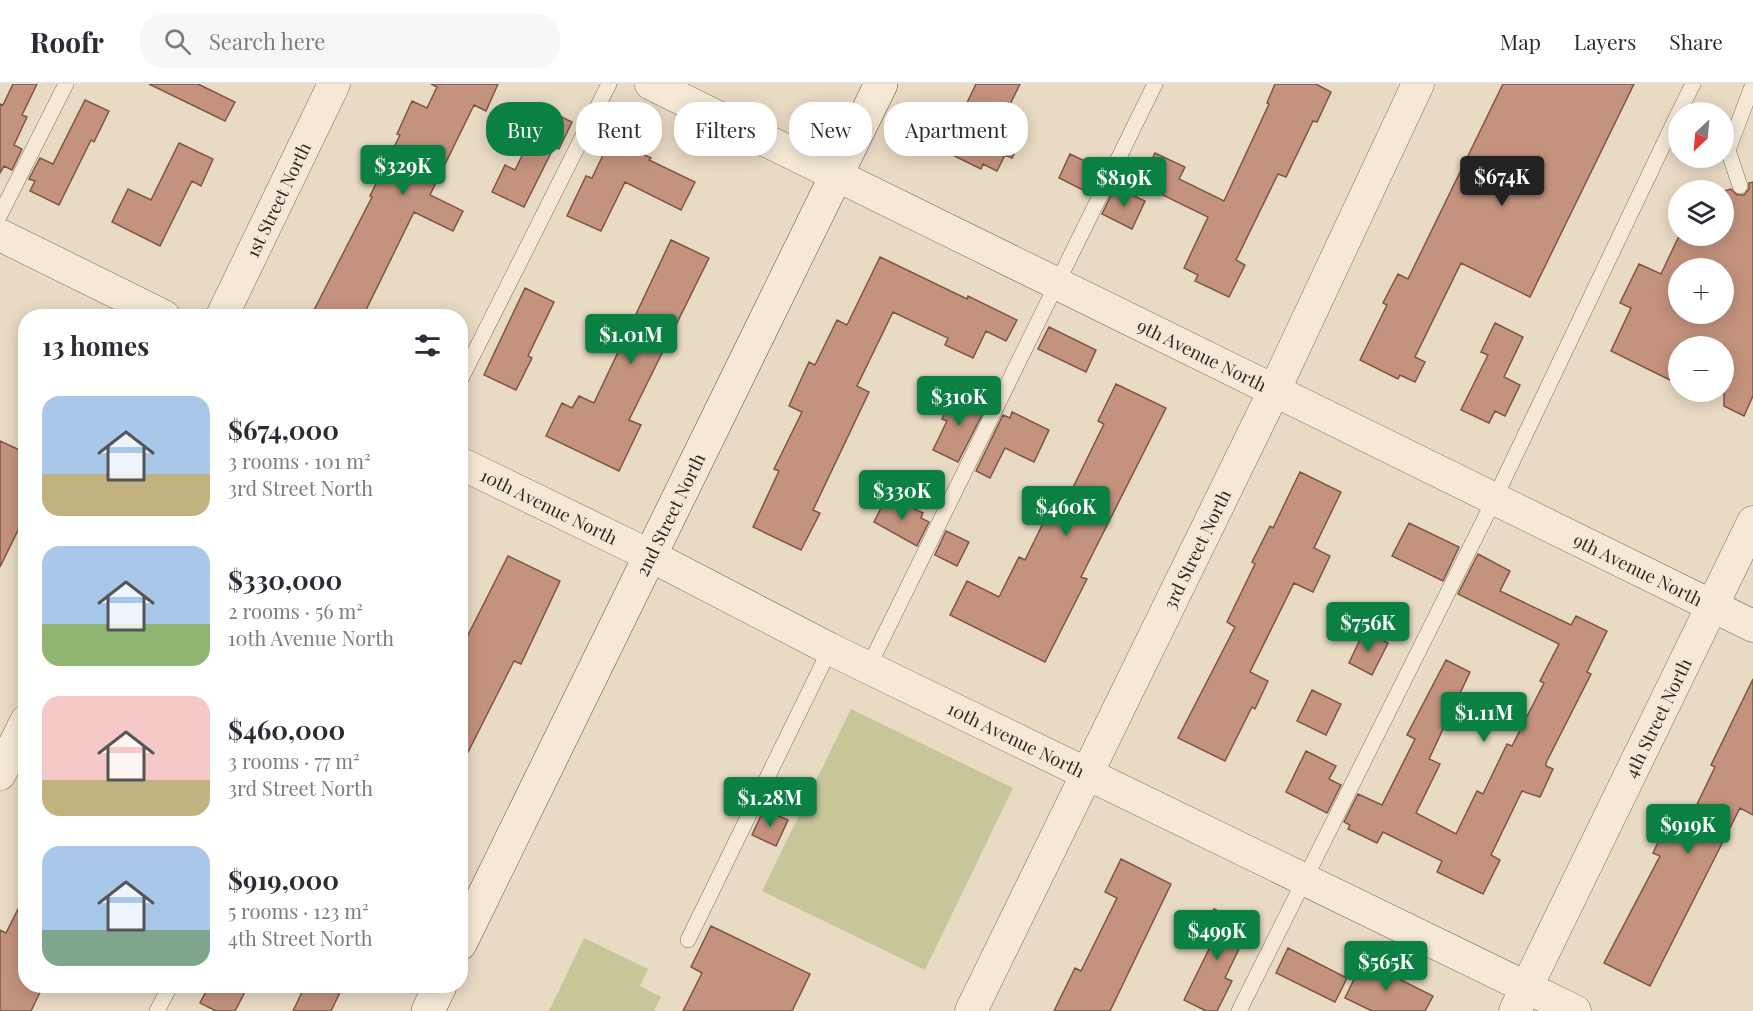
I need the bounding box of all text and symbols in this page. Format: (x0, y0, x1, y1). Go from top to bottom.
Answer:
search box (140, 14, 560, 68)
text: Roofr (30, 23, 104, 60)
icon: search (161, 25, 194, 58)
text: Search here (209, 26, 325, 56)
text: Map (1500, 27, 1541, 55)
text: Layers (1574, 27, 1636, 55)
text: Share (1669, 27, 1723, 55)
chip: Buy (486, 102, 564, 156)
chip: Rent (576, 102, 662, 156)
chip: Filters (674, 102, 777, 156)
chip: New (789, 102, 872, 156)
chip: Apartment (884, 102, 1028, 156)
north arrow (1668, 102, 1734, 168)
map controls (1668, 102, 1734, 402)
street label: 1st Street North (240, 138, 316, 261)
pin: $329K (361, 145, 445, 196)
text: $329K (375, 151, 431, 178)
pin: $674K (1460, 156, 1544, 207)
pin: $819K (1082, 157, 1166, 208)
text: $674K (1474, 162, 1530, 189)
text: $819K (1096, 163, 1152, 190)
button: layers (1668, 180, 1734, 246)
button: + (1668, 258, 1734, 324)
street label: 9th Avenue North (1133, 313, 1271, 397)
pin: $1.01M (582, 314, 680, 365)
text: $1.01M (599, 320, 663, 347)
text: 13 homes (42, 328, 149, 363)
icon: filters (411, 329, 444, 362)
button: − (1668, 336, 1734, 402)
pin: $310K (917, 376, 1001, 427)
text: $310K (931, 382, 987, 409)
text: $674,000 (228, 412, 339, 447)
icon: home (90, 420, 162, 492)
text: 3 rooms · 101 m² (228, 447, 371, 474)
street label: 2nd Street North (630, 449, 711, 580)
street label: 10th Avenue North (477, 463, 622, 550)
pin: $330K (860, 470, 944, 521)
text: 3rd Street North (228, 474, 373, 501)
text: $330K (873, 476, 931, 503)
street label: 3rd Street North (1157, 485, 1236, 613)
pin: $460K (1024, 486, 1108, 537)
text: $460K (1036, 492, 1096, 519)
street label: 9th Avenue North (1569, 528, 1707, 612)
text: $330,000 (228, 562, 342, 597)
icon: home (90, 570, 162, 642)
text: 2 rooms · 56 m² (228, 597, 363, 624)
pin: $756K (1326, 602, 1410, 653)
text: $756K (1340, 608, 1396, 635)
text: 10th Avenue North (228, 624, 394, 651)
street label: 4th Street North (1618, 654, 1697, 782)
pin: $1.11M (1435, 692, 1533, 743)
street label: 10th Avenue North (944, 696, 1089, 783)
text: $1.11M (1455, 698, 1513, 725)
text: $460,000 (228, 712, 345, 747)
icon: home (90, 720, 162, 792)
text: 3 rooms · 77 m² (228, 747, 360, 774)
text: 3rd Street North (228, 774, 373, 801)
pin: $1.28M (721, 777, 819, 828)
text: $1.28M (738, 783, 802, 810)
pin: $919K (1646, 804, 1730, 855)
text: $919K (1660, 810, 1716, 837)
text: $919,000 (228, 862, 339, 897)
icon: home (90, 870, 162, 942)
text: 5 rooms · 123 m² (228, 897, 369, 924)
pin: $499K (1175, 910, 1259, 961)
text: $499K (1188, 916, 1246, 943)
text: 4th Street North (228, 924, 373, 951)
pin: $565K (1344, 941, 1428, 992)
text: $565K (1358, 947, 1414, 974)

